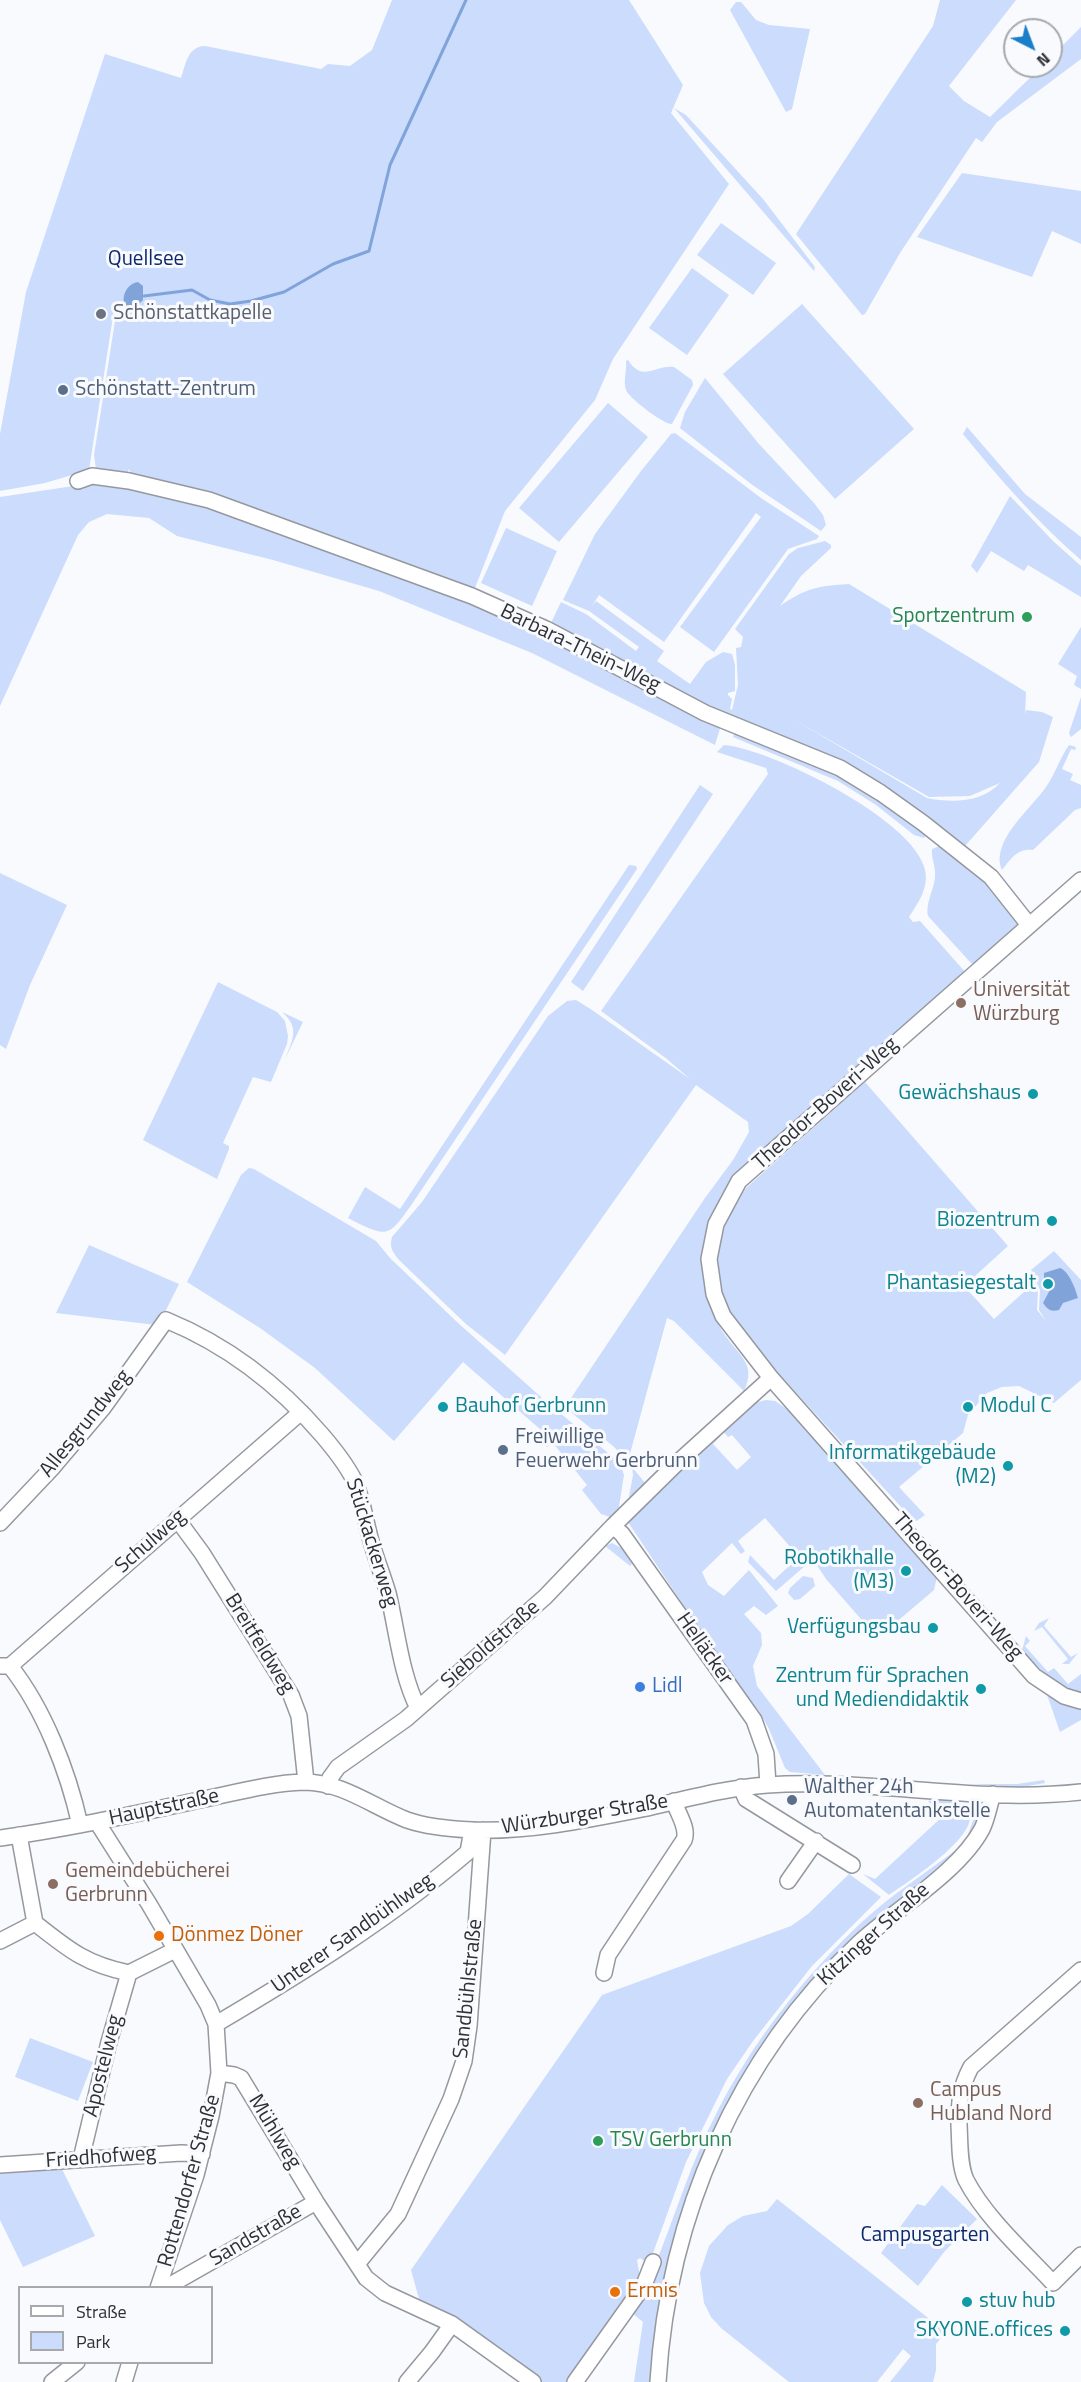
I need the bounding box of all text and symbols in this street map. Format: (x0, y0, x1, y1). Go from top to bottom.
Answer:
north arrow (1003, 18, 1063, 78)
text: N (1032, 47, 1056, 73)
park label: Quellsee (108, 247, 184, 273)
place label: Schönstattkapelle (113, 301, 272, 327)
marker: Schönstattkapelle (94, 307, 108, 321)
place label: Schönstatt-Zentrum (75, 377, 256, 403)
marker: Schönstatt-Zentrum (56, 383, 70, 397)
street label: Barbara-Thein-Weg (496, 599, 664, 699)
place label: Sportzentrum (892, 604, 1015, 630)
marker: Sportzentrum (1020, 610, 1034, 624)
place label: Universität Würzburg (973, 978, 1070, 1028)
marker: Universität Würzburg (954, 996, 968, 1010)
street label: Theodor-Boveri-Weg (748, 1032, 904, 1176)
place label: Gewächshaus (898, 1081, 1021, 1107)
marker: Gewächshaus (1026, 1087, 1040, 1101)
place label: Biozentrum (937, 1208, 1040, 1234)
marker: Biozentrum (1045, 1214, 1059, 1228)
place label: Phantasiegestalt (886, 1271, 1036, 1297)
marker: Phantasiegestalt (1041, 1277, 1055, 1291)
street label: Allesgrundweg (35, 1365, 137, 1483)
place label: Bauhof Gerbrunn (455, 1394, 606, 1420)
place label: Modul C (980, 1394, 1052, 1420)
marker: Bauhof Gerbrunn (436, 1400, 450, 1414)
marker: Modul C (961, 1400, 975, 1414)
place label: Freiwillige Feuerwehr Gerbrunn (515, 1425, 698, 1475)
place label: Informatikgebäude (M2) (829, 1441, 996, 1491)
marker: Freiwillige Feuerwehr Gerbrunn (496, 1443, 510, 1457)
marker: Informatikgebäude (M2) (1001, 1459, 1015, 1473)
street label: Stückackerweg (339, 1475, 403, 1611)
street label: Schulweg (111, 1505, 191, 1579)
street label: Theodor-Boveri-Weg (886, 1508, 1028, 1666)
place label: Robotikhalle (M3) (784, 1546, 894, 1596)
marker: Robotikhalle (M3) (899, 1564, 913, 1578)
street label: Breitfeldweg (218, 1589, 300, 1699)
street label: Sieboldstraße (437, 1595, 545, 1695)
street label: Helläcker (670, 1608, 738, 1690)
place label: Verfügungsbau (787, 1615, 921, 1641)
marker: Verfügungsbau (926, 1621, 940, 1635)
place label: Zentrum für Sprachen und Mediendidaktik (776, 1664, 969, 1714)
place label: Lidl (652, 1674, 683, 1700)
marker: Lidl (633, 1680, 647, 1694)
marker: Zentrum für Sprachen und Mediendidaktik (974, 1682, 988, 1696)
place label: Walther 24h Automatentankstelle (804, 1775, 991, 1825)
street label: Hauptstraße (107, 1784, 221, 1832)
street label: Würzburger Straße (500, 1789, 670, 1841)
marker: Walther 24h Automatentankstelle (785, 1793, 799, 1807)
place label: Gemeindebücherei Gerbrunn (65, 1859, 230, 1909)
street label: Unterer Sandbühlweg (267, 1869, 439, 1999)
marker: Gemeindebücherei Gerbrunn (46, 1877, 60, 1891)
street label: Kitzinger Straße (813, 1878, 935, 1992)
street label: Sandbühlstraße (449, 1918, 489, 2060)
place label: Dönmez Döner (171, 1923, 303, 1949)
marker: Dönmez Döner (152, 1929, 166, 1943)
street label: Apostelweg (79, 2012, 129, 2120)
place label: Campus Hubland Nord (930, 2078, 1052, 2128)
street label: Mühlweg (242, 2090, 306, 2174)
street label: Rottendorfer Straße (153, 2092, 227, 2270)
marker: Campus Hubland Nord (911, 2096, 925, 2110)
place label: TSV Gerbrunn (610, 2128, 732, 2154)
marker: TSV Gerbrunn (591, 2134, 605, 2148)
street label: Friedhofweg (45, 2142, 157, 2174)
street label: Sandstraße (206, 2200, 306, 2272)
park label: Campusgarten (860, 2223, 990, 2249)
place label: Ermis (627, 2279, 678, 2305)
marker: Ermis (608, 2285, 622, 2299)
legend (18, 2286, 213, 2364)
place label: stuv hub (979, 2289, 1055, 2315)
marker: stuv hub (960, 2295, 974, 2309)
text: Straße (76, 2298, 127, 2325)
place label: SKYONE.offices (916, 2318, 1053, 2344)
marker: SKYONE.offices (1058, 2324, 1072, 2338)
text: Park (76, 2328, 110, 2355)

